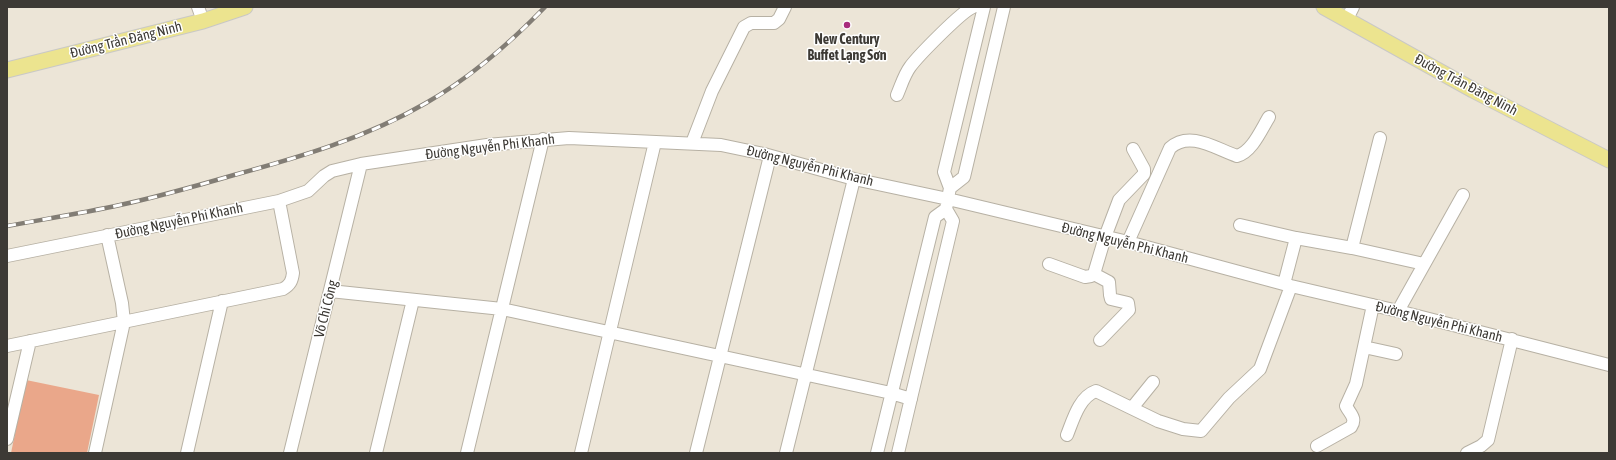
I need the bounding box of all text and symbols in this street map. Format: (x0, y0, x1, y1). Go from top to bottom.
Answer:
street label: Đường Trần Đăng Ninh (68, 18, 184, 62)
marker: New Century Buffet Lạng Sơn (842, 20, 852, 30)
place label: New Century Buffet Lạng Sơn (807, 32, 887, 64)
street label: Đường Trần Đăng Ninh (1412, 51, 1520, 119)
street label: Đường Nguyễn Phi Khanh (424, 131, 556, 163)
street label: Đường Nguyễn Phi Khanh (745, 142, 875, 190)
street label: Đường Nguyễn Phi Khanh (114, 199, 244, 243)
street label: Đường Nguyễn Phi Khanh (1060, 219, 1190, 267)
street label: Võ Chí Công (311, 278, 341, 340)
street label: Đường Nguyễn Phi Khanh (1374, 298, 1504, 346)

